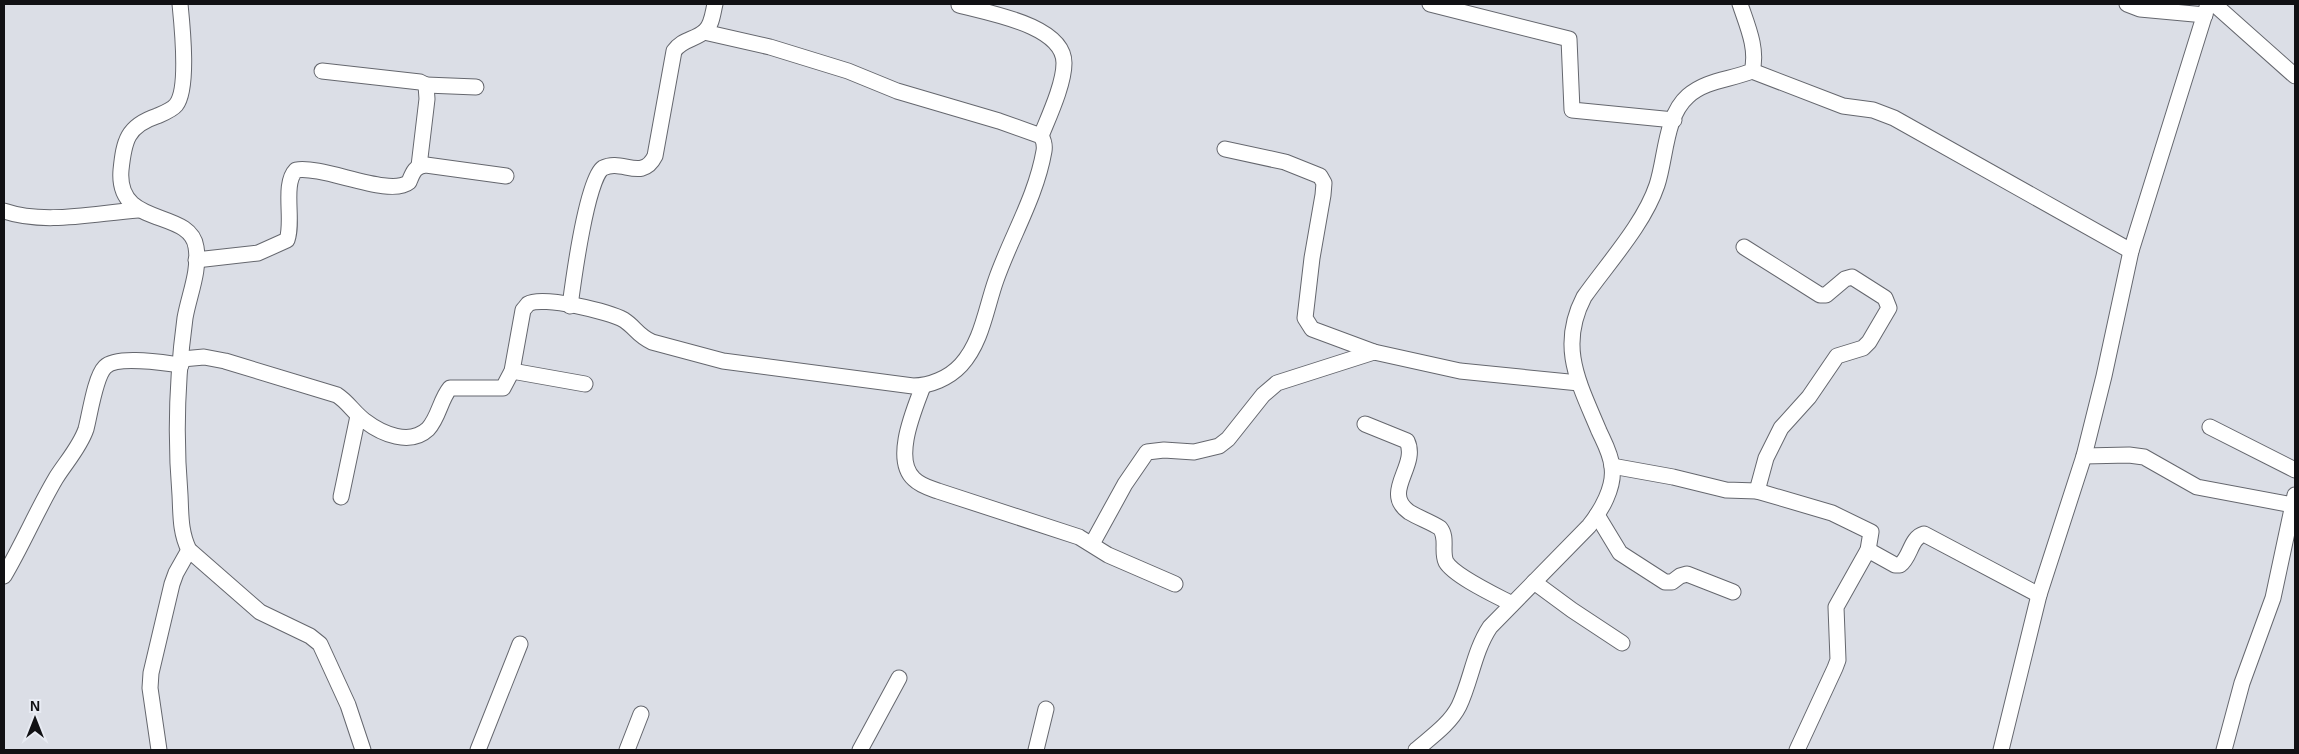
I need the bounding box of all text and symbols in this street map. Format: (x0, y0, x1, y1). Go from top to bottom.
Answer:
north arrow (10, 694, 60, 744)
text: N (30, 698, 40, 714)

